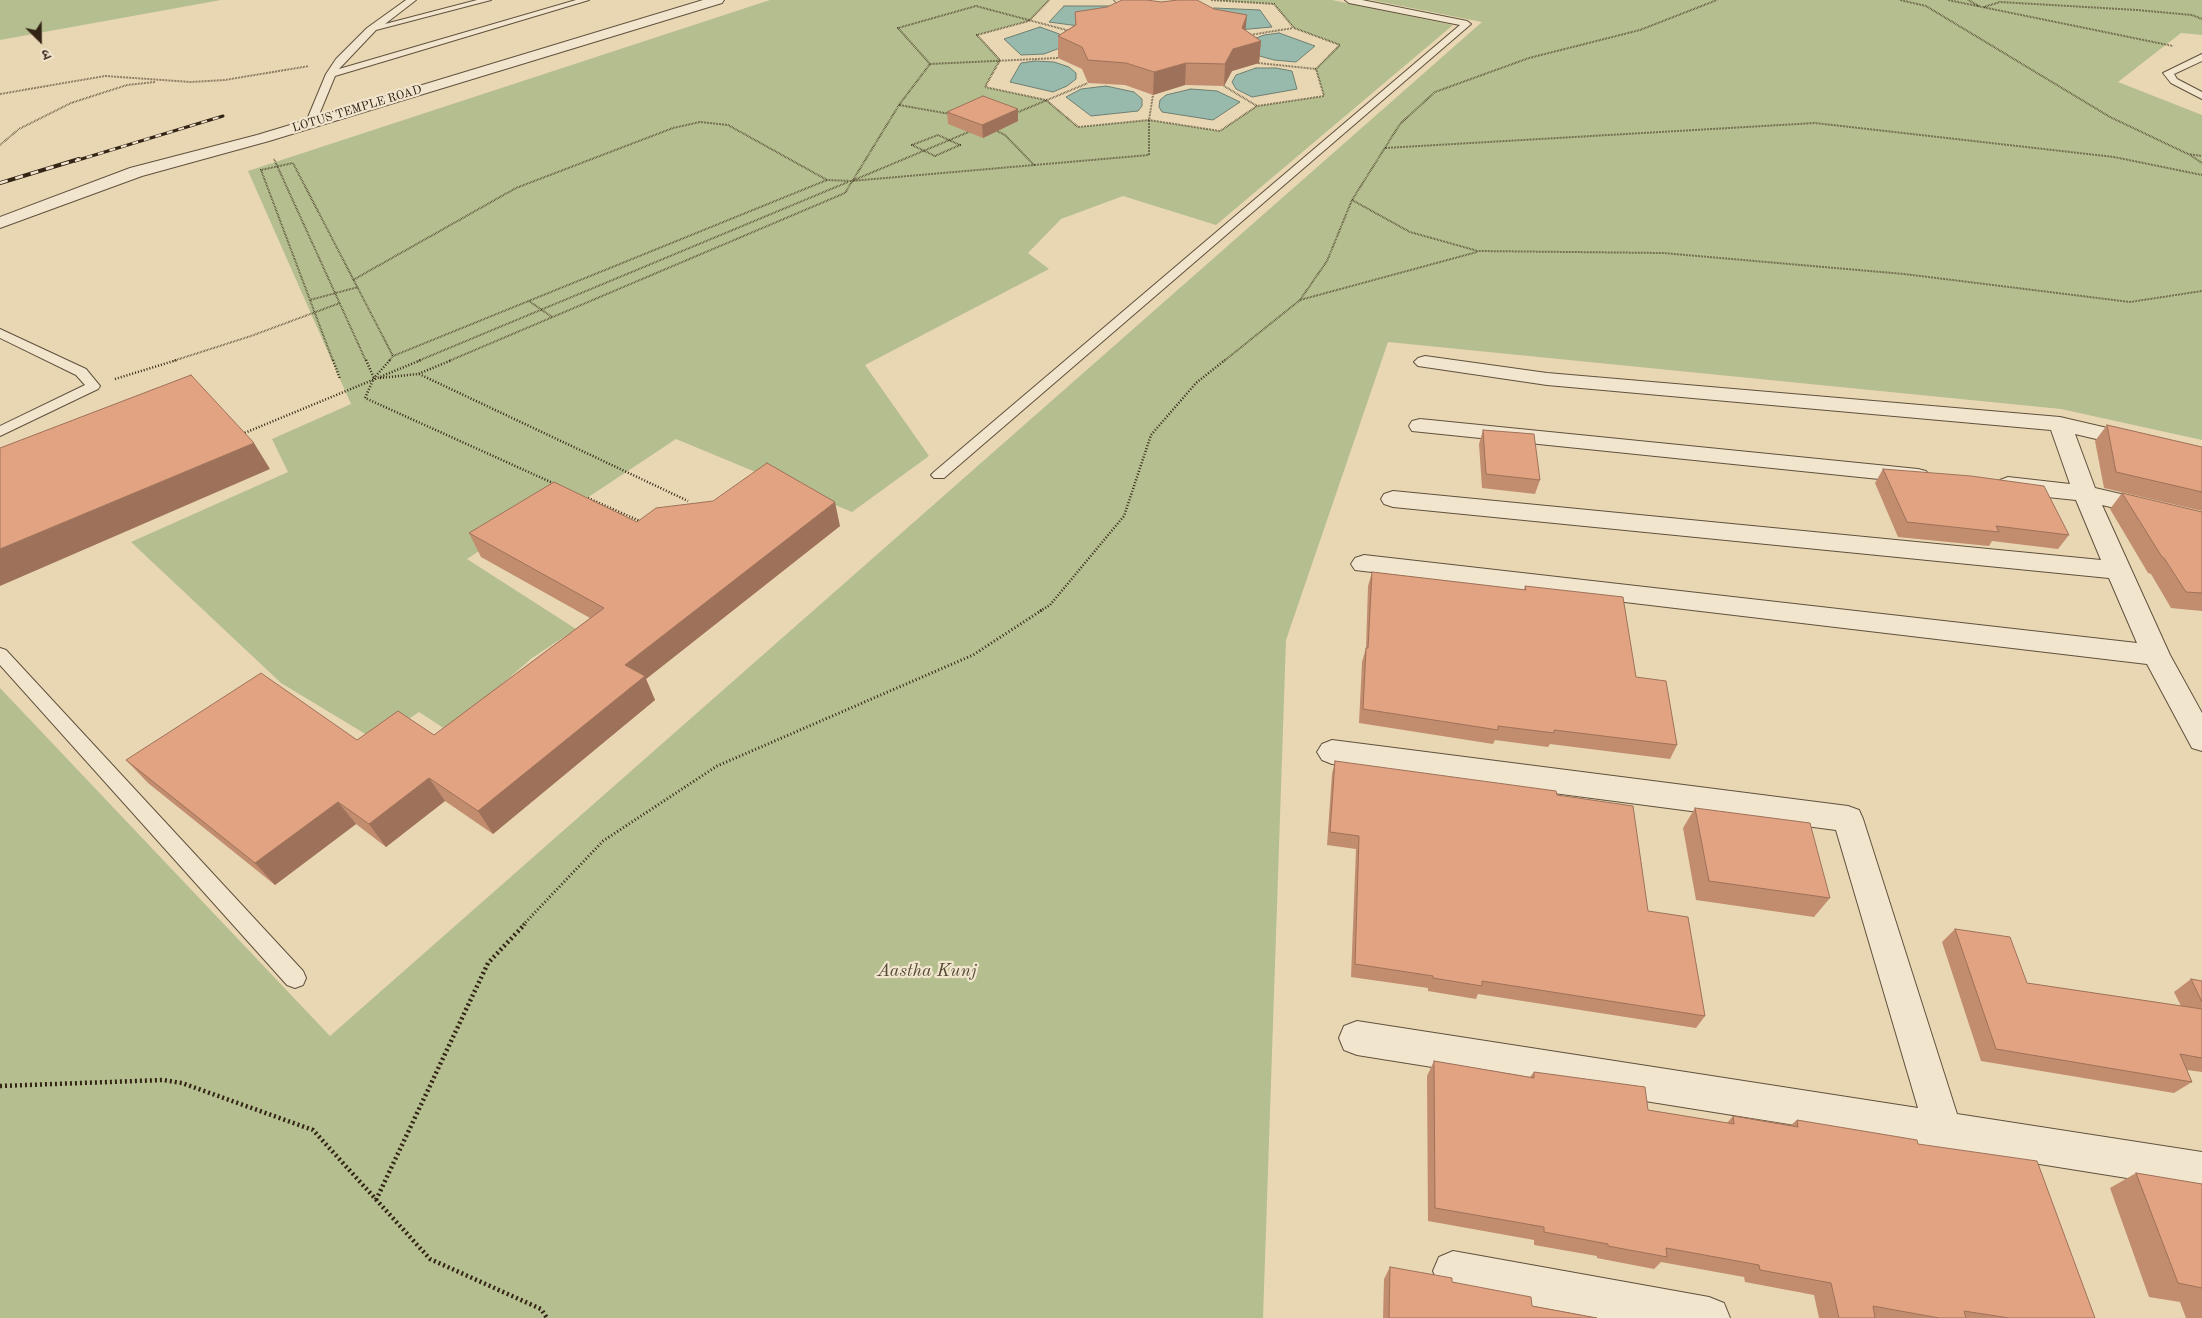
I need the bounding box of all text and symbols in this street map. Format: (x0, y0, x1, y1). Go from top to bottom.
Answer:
north arrow (15, 15, 65, 65)
text: उ (40, 46, 52, 62)
street label: LOTUS TEMPLE ROAD (290, 82, 424, 136)
park label: Aastha Kunj (877, 960, 977, 982)

